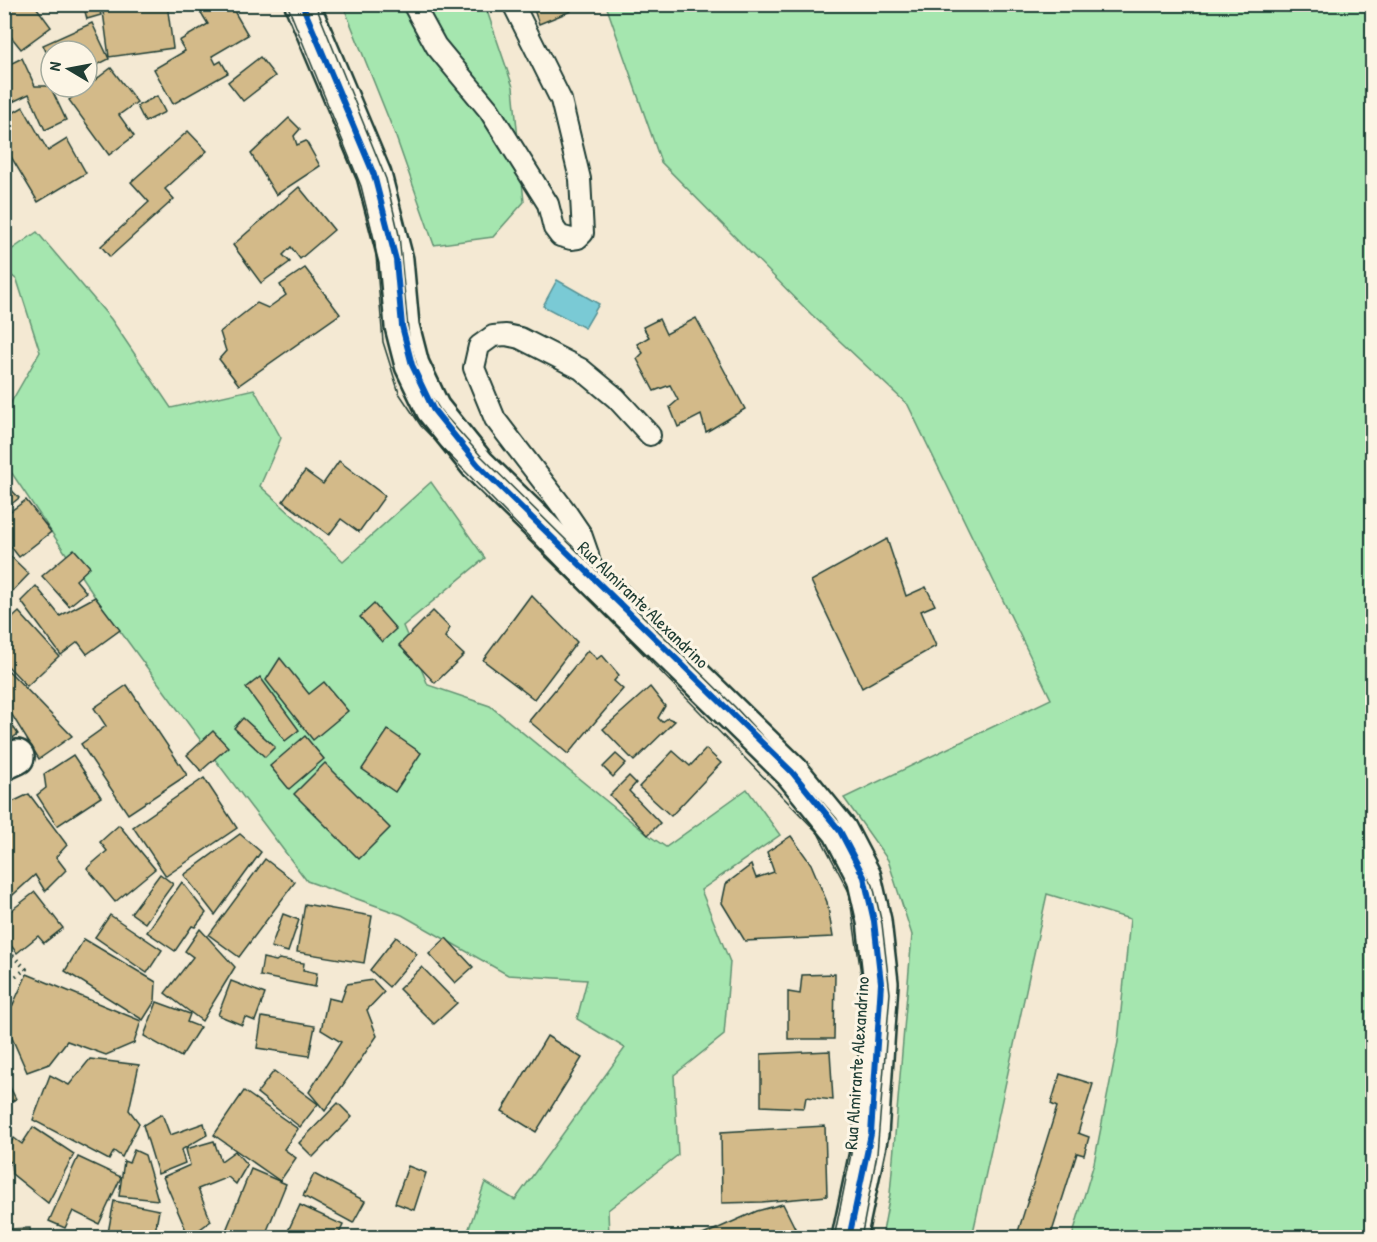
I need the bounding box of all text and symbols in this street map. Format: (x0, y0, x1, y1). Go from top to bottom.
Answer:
north arrow (39, 39, 99, 99)
text: N (43, 60, 66, 72)
street label: Rua Almirante Alexandrino (572, 535, 714, 674)
street label: Rua Almirante Alexandrino (838, 976, 875, 1150)

